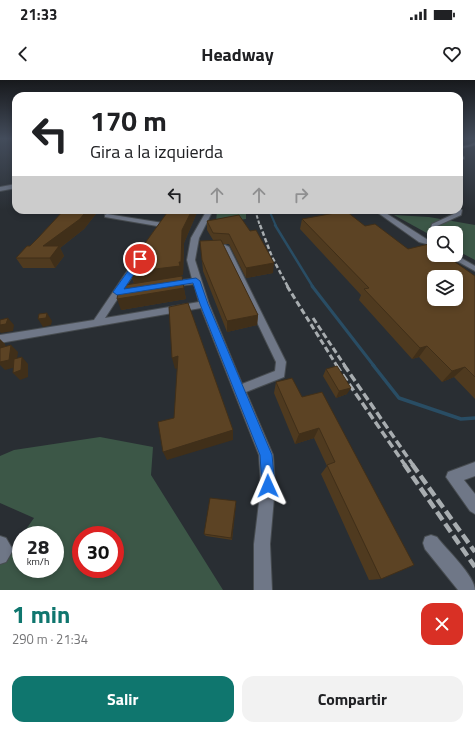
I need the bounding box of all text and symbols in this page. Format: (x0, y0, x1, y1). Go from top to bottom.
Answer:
text: 21:33 (20, 3, 57, 26)
text: Headway (201, 41, 274, 68)
icon: back (12, 43, 34, 65)
icon: heart (441, 43, 463, 65)
text: 170 m (90, 99, 167, 142)
icon: left (24, 108, 76, 160)
text: Gira a la izquierda (90, 138, 223, 165)
icon: left (164, 184, 186, 206)
icon: ahead (206, 184, 228, 206)
icon: ahead (248, 184, 270, 206)
icon: right (290, 184, 312, 206)
map controls (427, 226, 463, 306)
button: search (427, 226, 463, 262)
pin (123, 242, 157, 276)
icon: arrive (129, 248, 151, 270)
button: layers (427, 270, 463, 306)
position arrow (247, 465, 289, 507)
speed limit sign: 30 (72, 526, 124, 578)
text: 28 (27, 531, 49, 562)
text: km/h (27, 554, 49, 569)
text: 1 min (12, 596, 70, 632)
button: close (421, 603, 463, 645)
text: 290 m · 21:34 (12, 629, 88, 649)
button: Salir (12, 676, 234, 722)
button: Compartir (242, 676, 463, 722)

